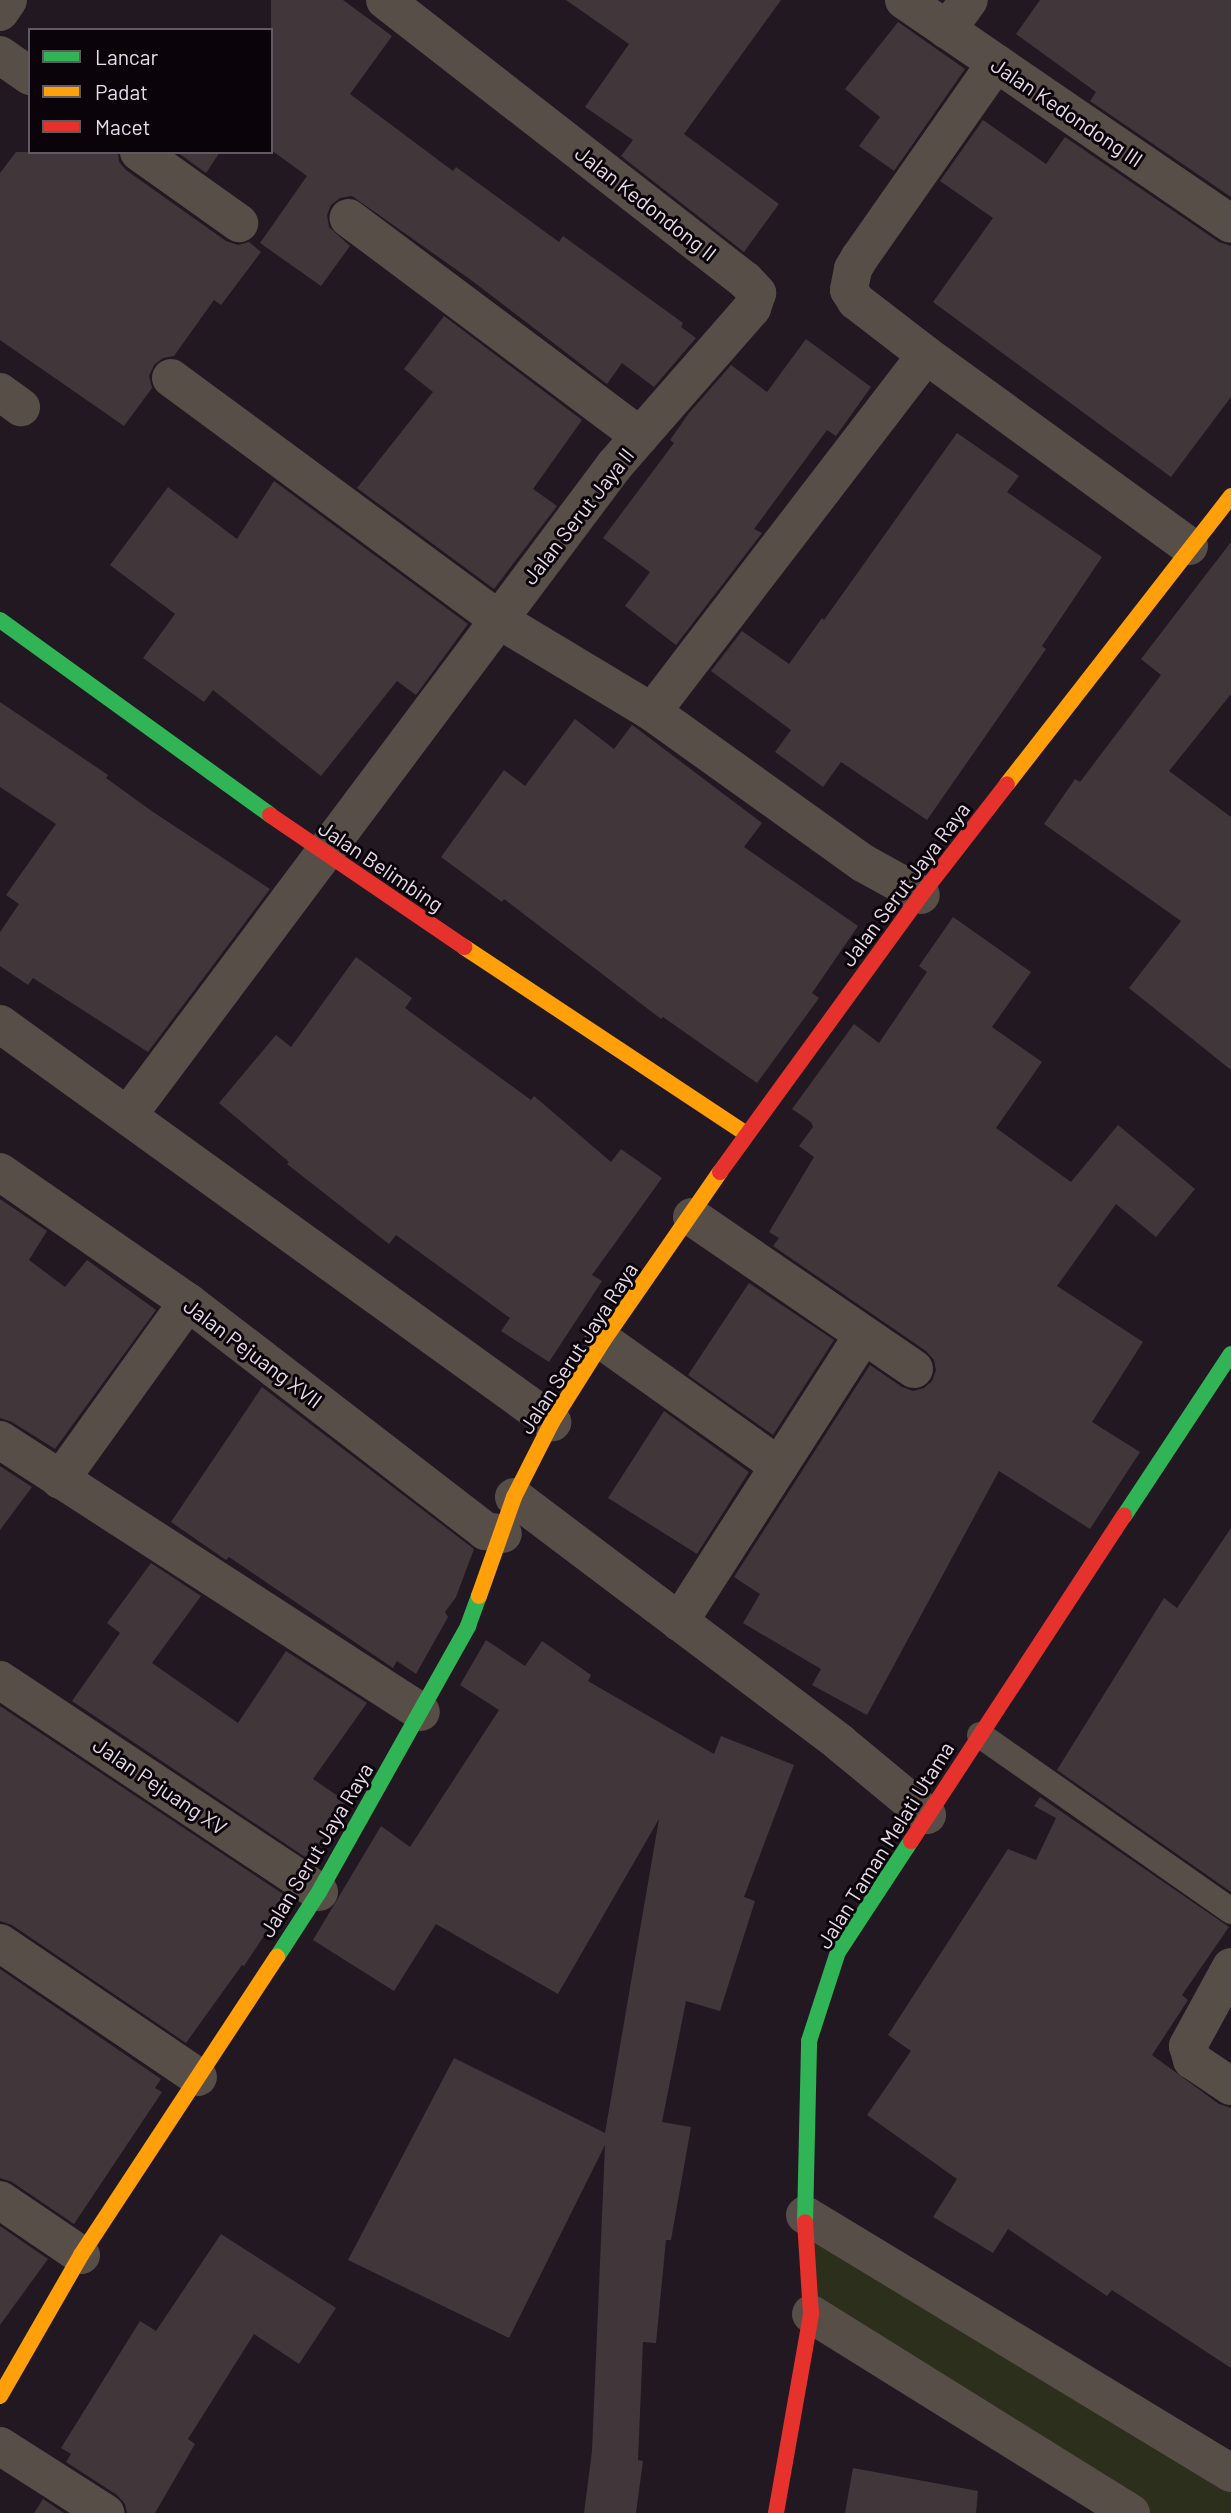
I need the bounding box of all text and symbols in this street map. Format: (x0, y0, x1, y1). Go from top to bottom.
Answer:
legend (28, 28, 273, 154)
text: Lancar (95, 44, 158, 69)
street label: Jalan Kedondong III (986, 52, 1148, 172)
text: Padat (95, 79, 148, 104)
text: Macet (95, 114, 150, 139)
street label: Jalan Kedondong II (570, 140, 722, 266)
street label: Jalan Serut Jaya II (517, 443, 639, 589)
street label: Jalan Serut Jaya Raya (835, 797, 975, 971)
street label: Jalan Belimbing (314, 815, 448, 917)
street label: Jalan Serut Jaya Raya (513, 1258, 643, 1438)
street label: Jalan Pejuang XVII (179, 1293, 327, 1413)
street label: Jalan Pejuang XV (88, 1732, 232, 1840)
street label: Jalan Taman Melati Utama (811, 1737, 959, 1953)
street label: Jalan Serut Jaya Raya (254, 1758, 378, 1942)

